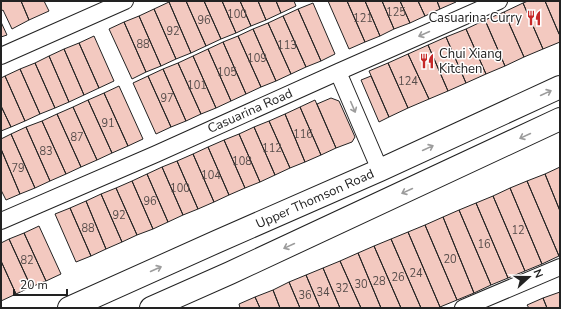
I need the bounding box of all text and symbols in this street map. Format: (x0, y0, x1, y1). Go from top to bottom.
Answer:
house number: 125 (386, 5, 406, 20)
house number: 100 (227, 7, 247, 22)
place label: Casuarina Curry (429, 9, 522, 27)
restaurant icon: Casuarina Curry (525, 9, 543, 27)
house number: 121 (353, 11, 373, 26)
house number: 96 (197, 13, 211, 28)
house number: 92 (166, 24, 180, 39)
one-way arrow (419, 31, 431, 38)
house number: 88 (136, 37, 150, 52)
house number: 113 (277, 38, 297, 53)
place label: Chui Xiang Kitchen (439, 45, 502, 78)
house number: 109 (247, 51, 267, 66)
restaurant icon: Chui Xiang Kitchen (418, 52, 436, 70)
house number: 105 (217, 65, 237, 80)
house number: 124 (398, 74, 418, 89)
house number: 101 (187, 78, 207, 93)
street label: Casuarina Road (205, 84, 295, 138)
one-way arrow (540, 89, 552, 96)
house number: 97 (160, 91, 174, 106)
one-way arrow (350, 101, 358, 113)
house number: 91 (101, 116, 115, 131)
house number: 116 (293, 127, 313, 142)
house number: 87 (70, 130, 84, 145)
one-way arrow (519, 133, 531, 140)
house number: 112 (262, 141, 282, 156)
house number: 83 (39, 144, 53, 159)
one-way arrow (422, 144, 434, 151)
house number: 108 (232, 154, 252, 169)
house number: 79 (11, 161, 25, 176)
street label: Upper Thomson Road (253, 165, 377, 233)
house number: 104 (201, 168, 221, 183)
house number: 100 (170, 181, 190, 196)
one-way arrow (401, 188, 413, 195)
house number: 96 (143, 194, 157, 209)
house number: 92 (112, 208, 126, 223)
house number: 88 (81, 221, 95, 236)
house number: 12 (511, 223, 525, 238)
house number: 16 (477, 237, 491, 252)
one-way arrow (283, 243, 295, 250)
house number: 20 (443, 252, 457, 267)
house number: 82 (20, 253, 34, 268)
north arrow (509, 257, 549, 297)
one-way arrow (149, 265, 161, 272)
house number: 24 (409, 266, 423, 281)
text: N (529, 267, 546, 280)
house number: 26 (391, 270, 405, 285)
scale bar (14, 271, 67, 297)
house number: 28 (372, 274, 386, 289)
text: 20 m (20, 277, 48, 293)
house number: 30 (354, 277, 368, 292)
house number: 32 (335, 281, 349, 296)
house number: 34 (316, 285, 330, 300)
house number: 36 (298, 288, 312, 303)

